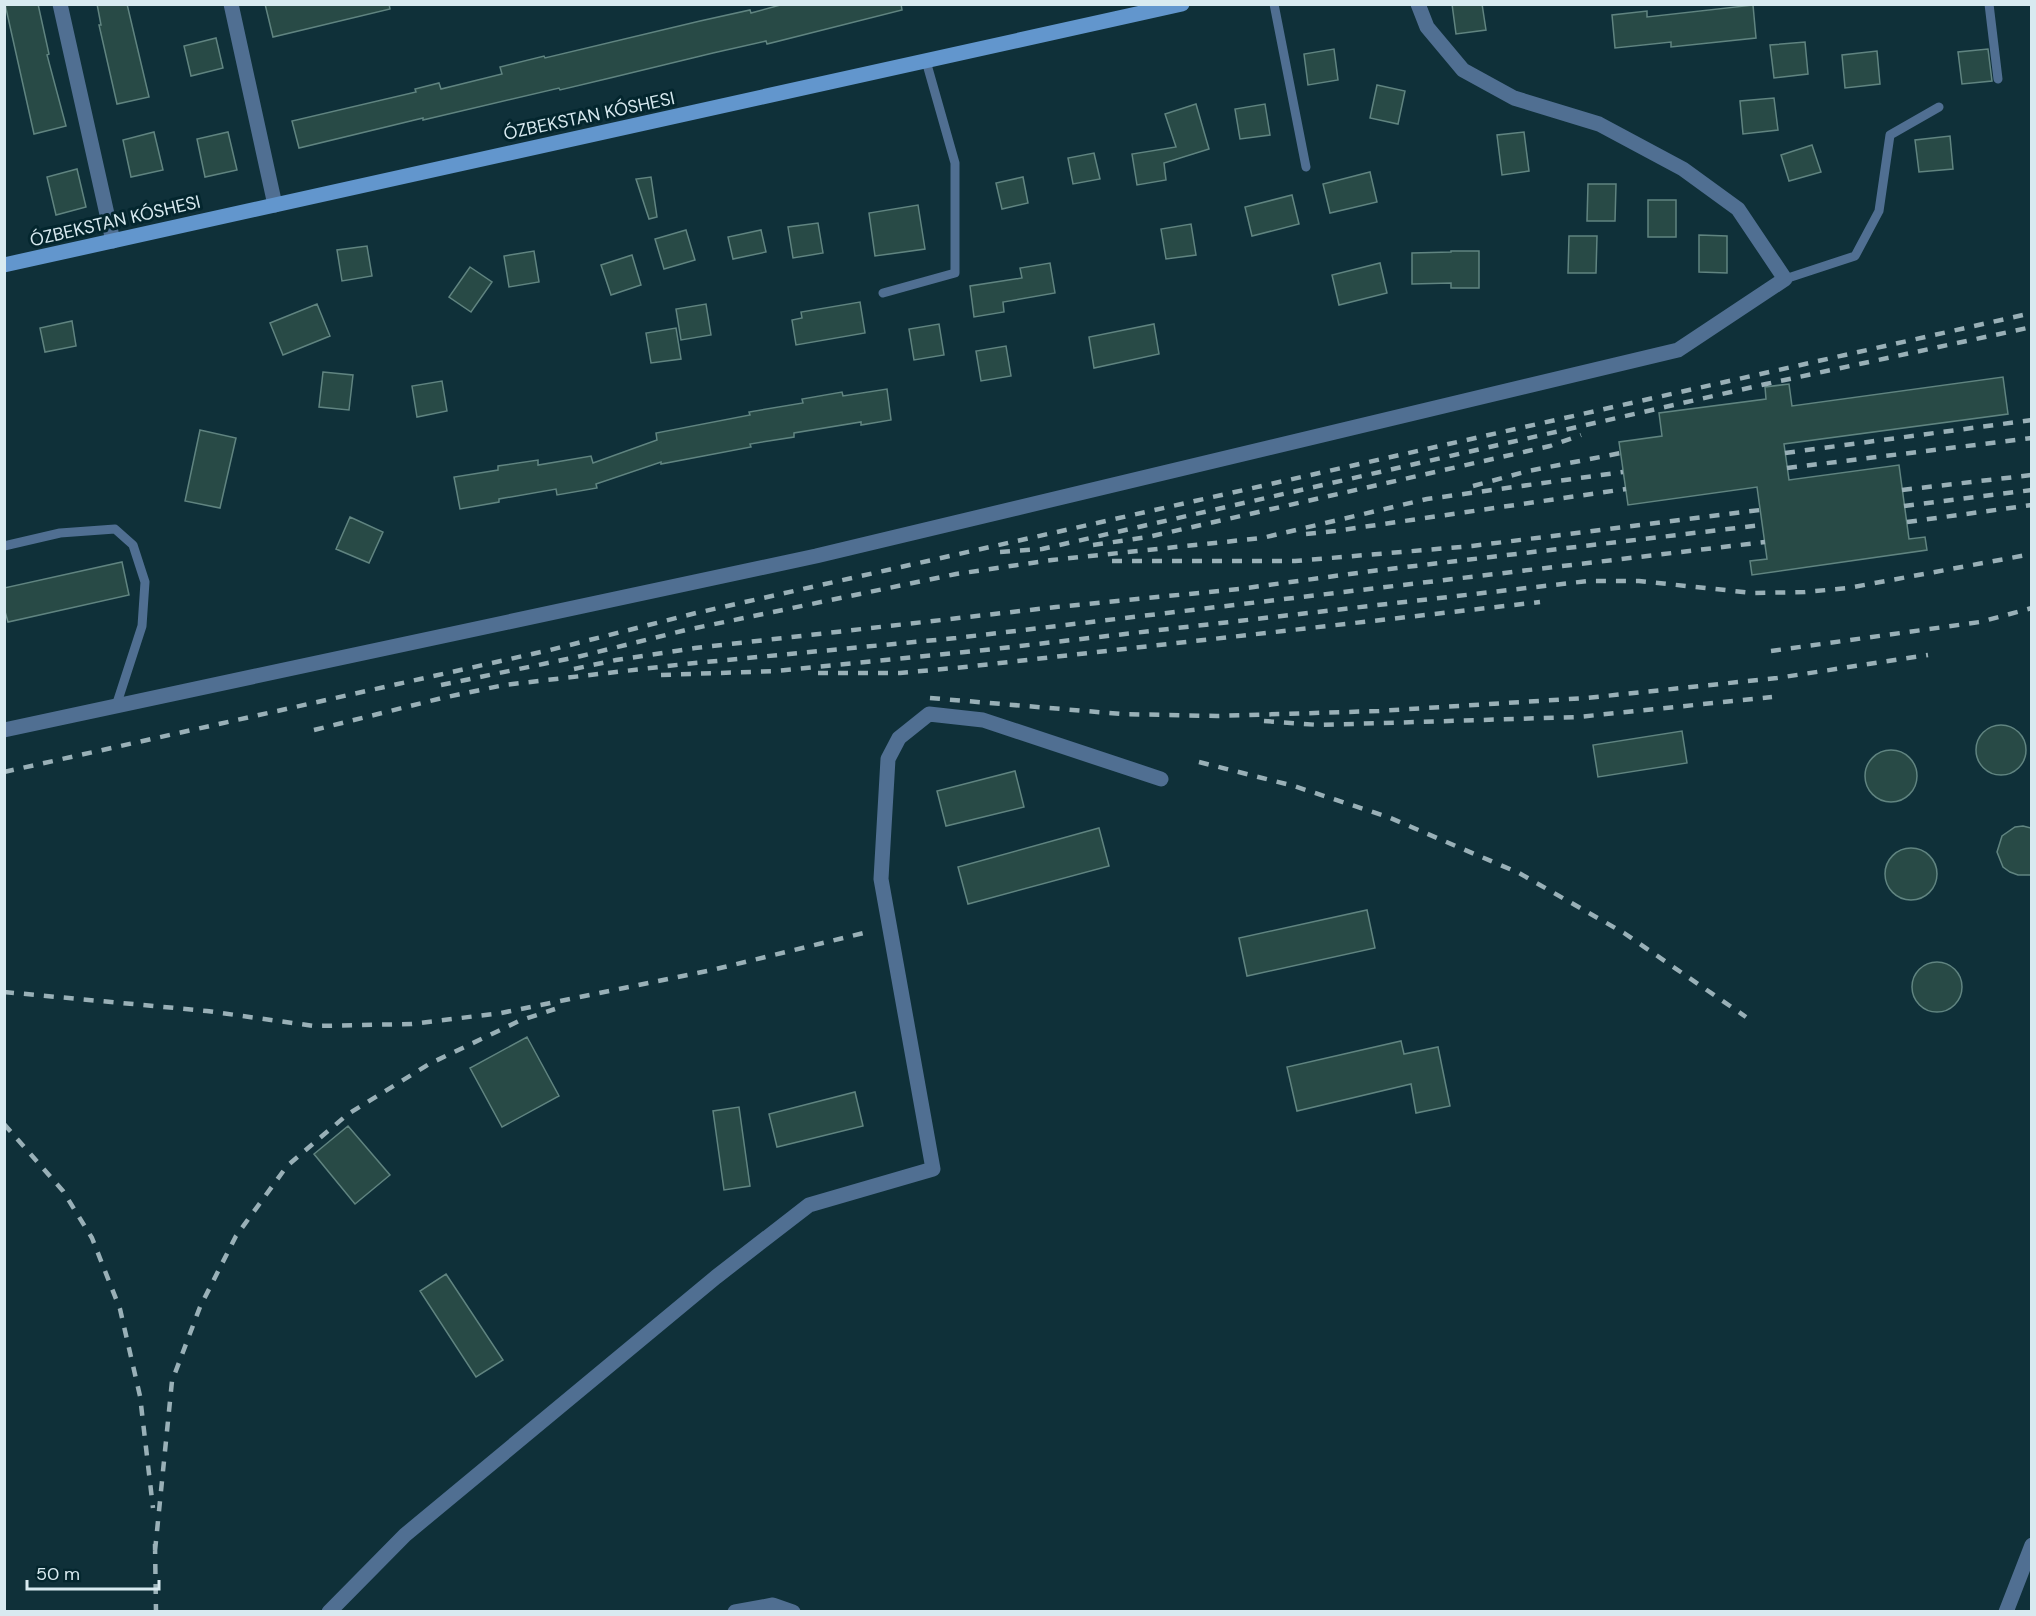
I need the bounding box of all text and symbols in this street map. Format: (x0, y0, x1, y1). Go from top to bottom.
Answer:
street label: ÓZBEKSTAN KÓSHESI (501, 86, 677, 146)
street label: ÓZBEKSTAN KÓSHESI (27, 190, 203, 252)
scale bar (27, 1553, 159, 1591)
text: 50 m (36, 1562, 80, 1586)

